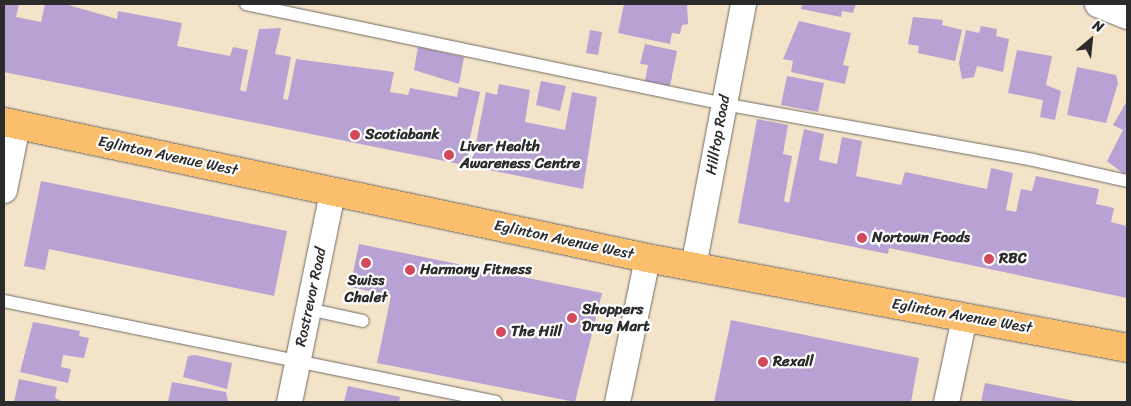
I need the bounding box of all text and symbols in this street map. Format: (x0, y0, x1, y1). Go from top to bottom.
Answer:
text: N (1088, 13, 1108, 40)
north arrow (1066, 15, 1116, 65)
street label: Hilltop Road (702, 94, 734, 176)
place label: Scotiabank (365, 126, 439, 144)
marker: Scotiabank (349, 129, 361, 141)
street label: Eglinton Avenue West (96, 132, 240, 180)
place label: Liver Health Awareness Centre (460, 137, 580, 172)
marker: Liver Health Awareness Centre (442, 148, 456, 162)
street label: Eglinton Avenue West (492, 216, 636, 264)
place label: Nortown Foods (872, 229, 971, 247)
marker: Nortown Foods (856, 232, 868, 244)
street label: Rostrevor Road (292, 246, 330, 348)
place label: RBC (999, 250, 1027, 268)
marker: RBC (983, 253, 995, 265)
marker: Swiss Chalet (360, 257, 372, 269)
place label: Harmony Fitness (420, 261, 531, 279)
marker: Harmony Fitness (404, 264, 416, 276)
place label: Swiss Chalet (345, 271, 387, 306)
street label: Eglinton Avenue West (890, 295, 1034, 337)
place label: Shoppers Drug Mart (582, 300, 649, 335)
marker: Shoppers Drug Mart (566, 312, 578, 324)
place label: The Hill (511, 323, 562, 341)
marker: The Hill (495, 326, 507, 338)
place label: Rexall (773, 353, 814, 371)
marker: Rexall (757, 356, 769, 368)

